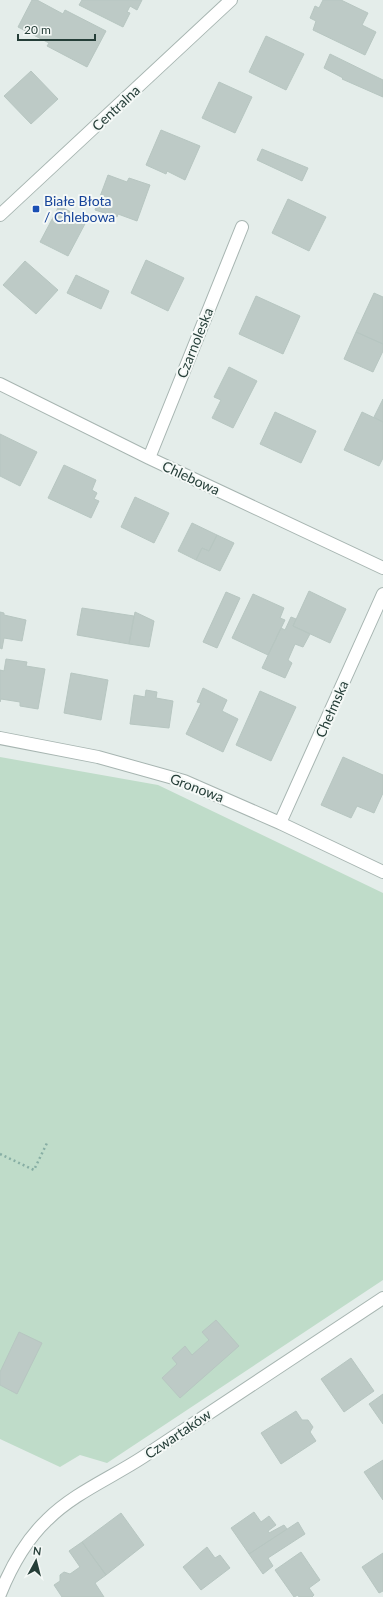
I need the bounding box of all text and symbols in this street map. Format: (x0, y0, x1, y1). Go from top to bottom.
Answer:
scale bar (18, 16, 95, 42)
text: 20 m (24, 22, 51, 37)
street label: Centralna (88, 81, 143, 134)
place label: Białe Błota / Chlebowa (44, 192, 115, 225)
marker: Białe Błota / Chlebowa (31, 204, 41, 214)
street label: Czarnoleska (173, 305, 216, 380)
street label: Chlebowa (160, 457, 223, 498)
street label: Chełmska (311, 678, 352, 740)
street label: Gronowa (168, 769, 227, 806)
street label: Czwartaków (141, 1405, 214, 1462)
north arrow (16, 1541, 56, 1581)
text: N (32, 1544, 42, 1558)

